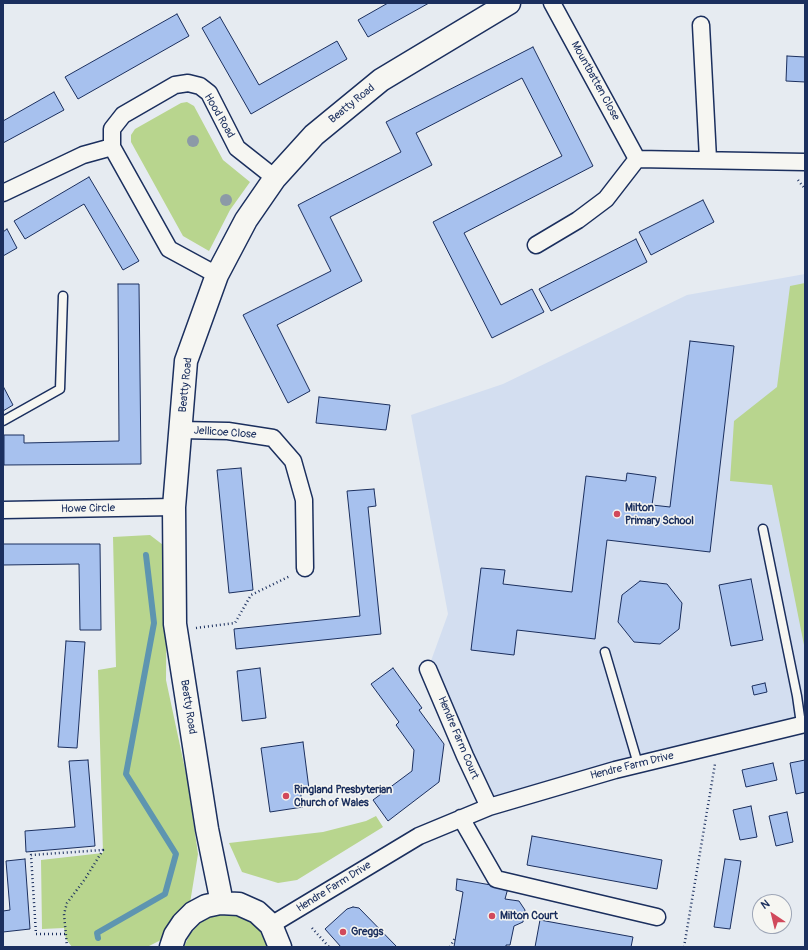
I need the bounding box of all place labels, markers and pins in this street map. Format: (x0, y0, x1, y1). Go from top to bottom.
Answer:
place label: Milton Primary School (625, 501, 694, 527)
marker: Milton Primary School (612, 509, 622, 519)
place label: Ringland Presbyterian Church of Wales (294, 783, 392, 809)
marker: Ringland Presbyterian Church of Wales (281, 791, 291, 801)
place label: Milton Court (500, 909, 558, 923)
marker: Milton Court (487, 911, 497, 921)
place label: Greggs (351, 925, 383, 939)
marker: Greggs (338, 927, 348, 937)

